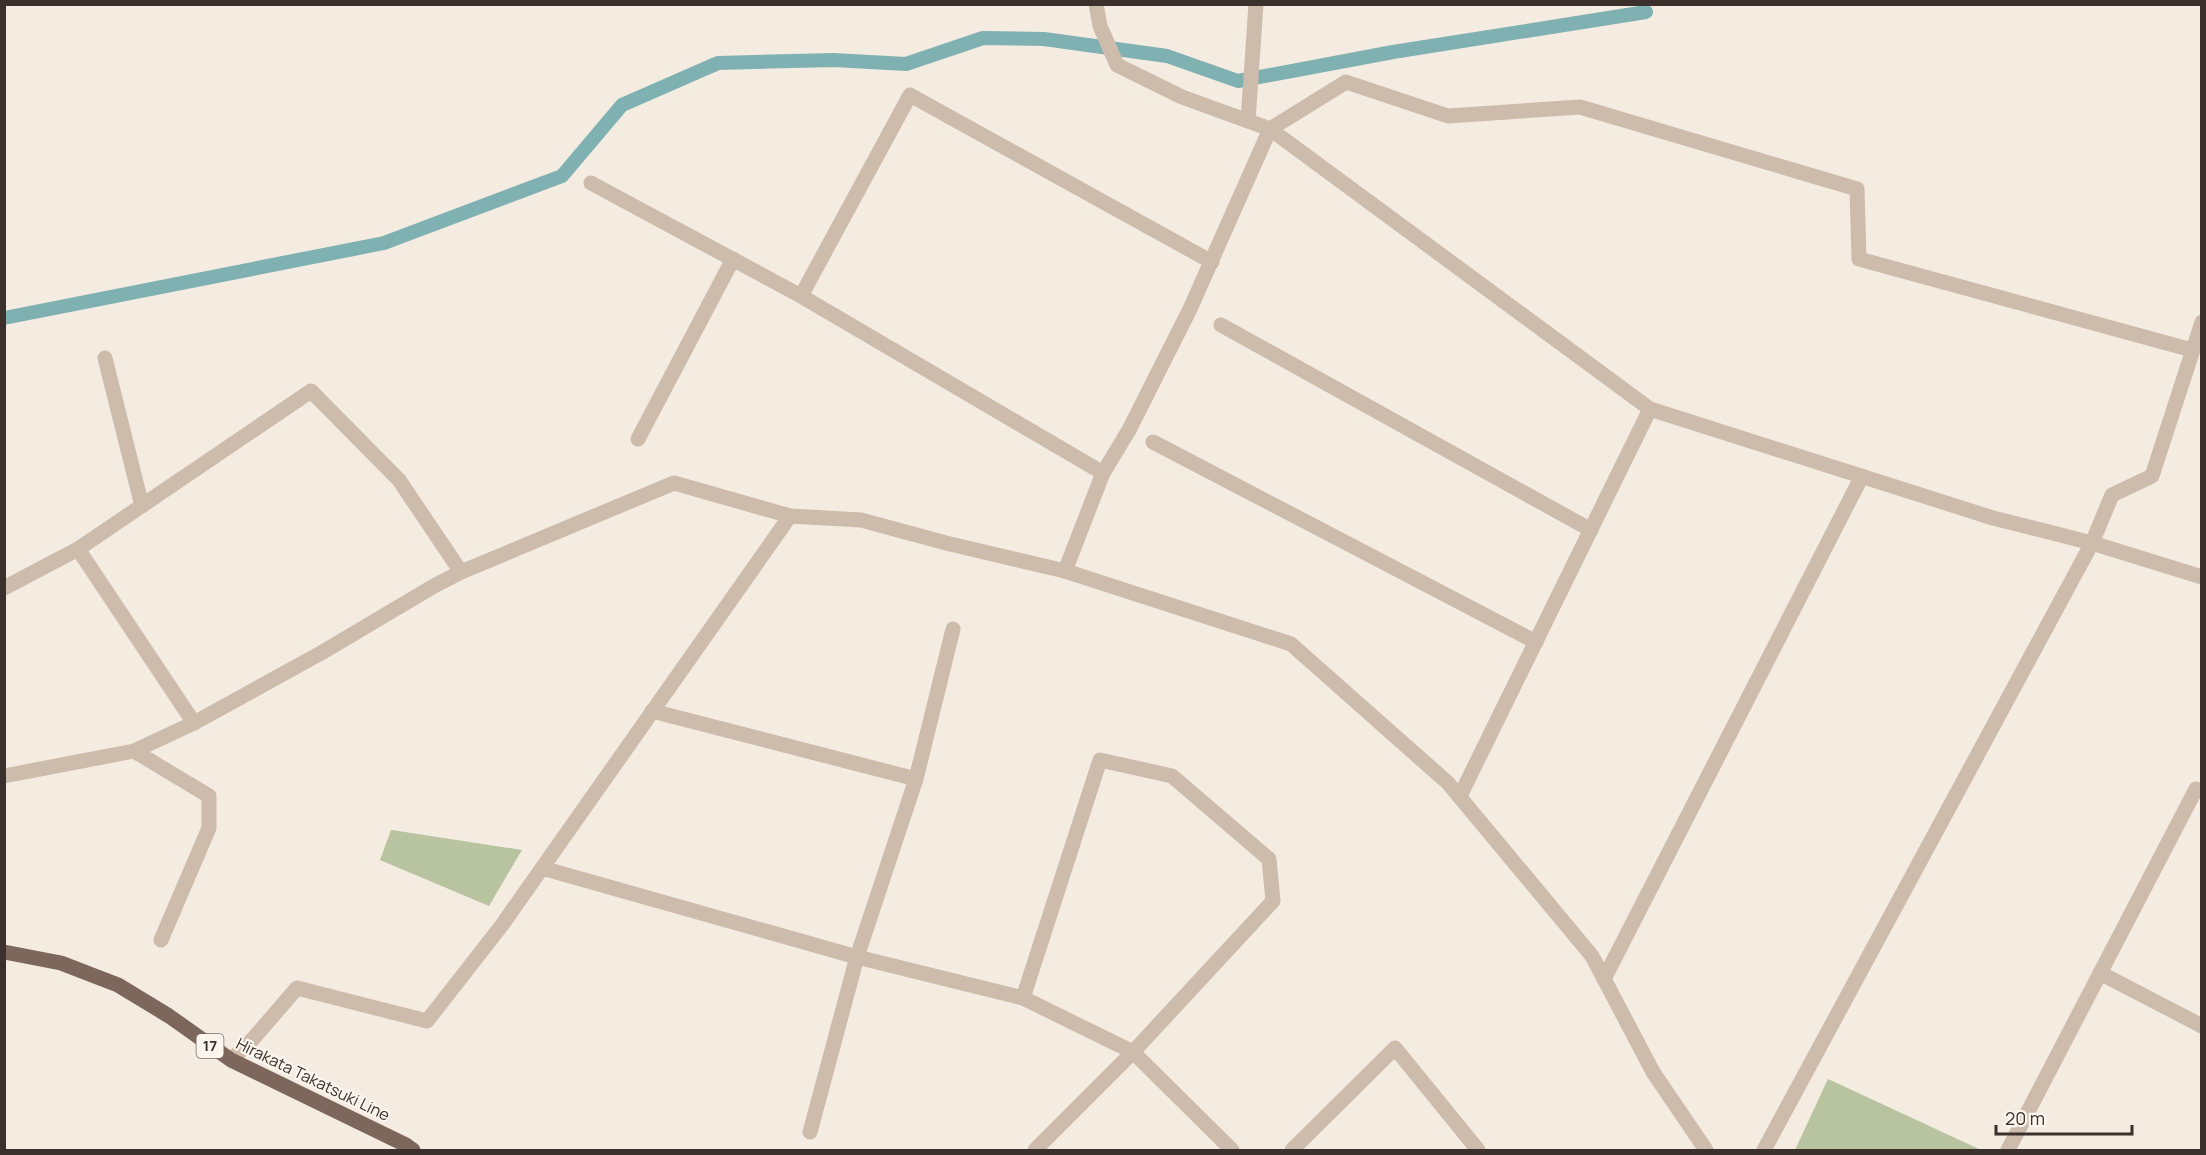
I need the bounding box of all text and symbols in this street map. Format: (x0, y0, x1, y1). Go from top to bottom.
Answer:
street label: Hirakata Takatsuki Line (233, 1032, 393, 1126)
road number: 17 (196, 1034, 224, 1058)
scale bar (1996, 1098, 2132, 1136)
text: 20 m (2005, 1106, 2045, 1130)

